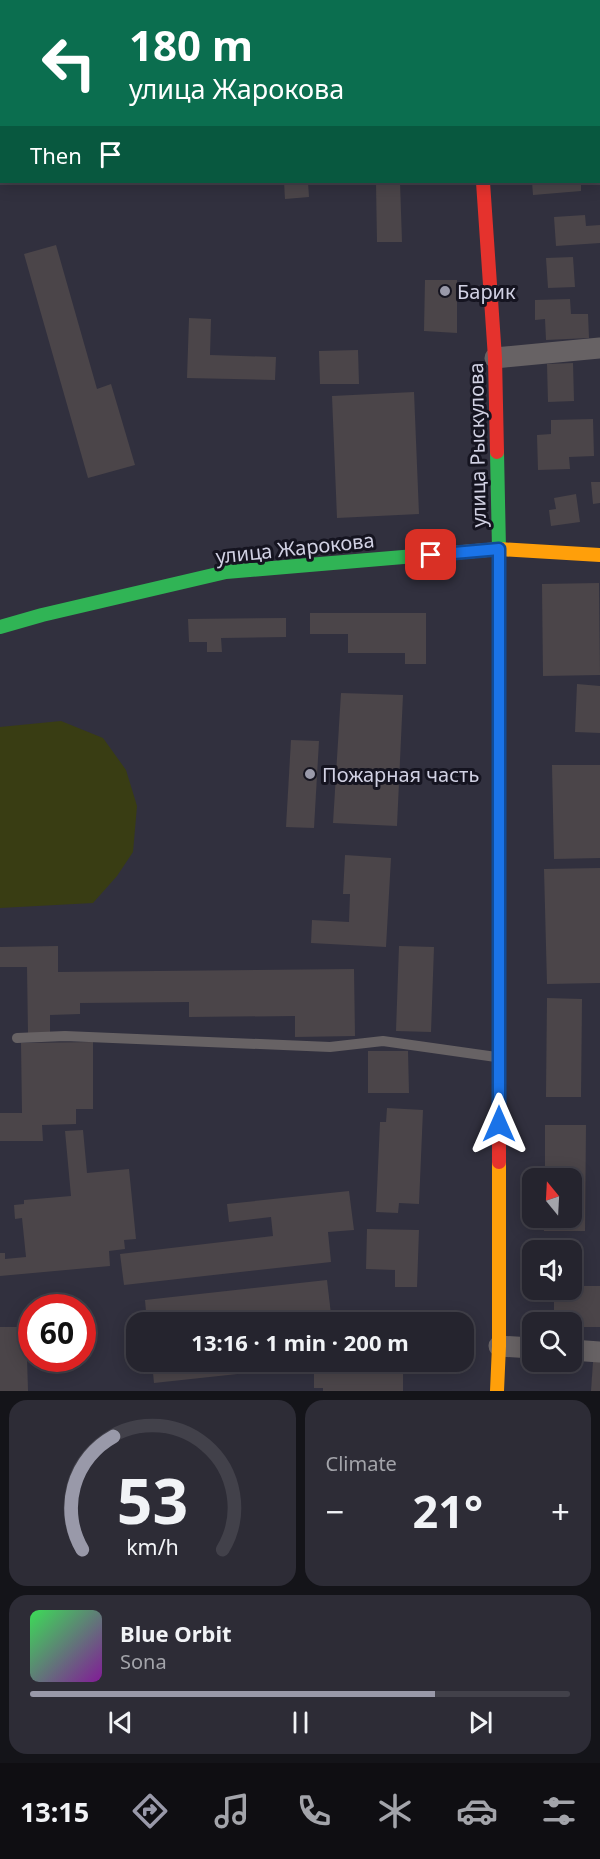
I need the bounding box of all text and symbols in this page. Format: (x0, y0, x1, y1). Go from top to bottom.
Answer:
text: 180 m (129, 16, 253, 73)
icon: left (30, 24, 108, 102)
text: улица Жарокова (129, 70, 344, 107)
icon: arrive (94, 138, 127, 171)
text: Then (30, 140, 82, 170)
place label: Барик (457, 278, 516, 305)
marker: Барик (438, 284, 452, 298)
street label: улица Рыскулова (462, 362, 492, 528)
street label: улица Жарокова (214, 526, 376, 570)
pin (405, 529, 456, 580)
icon: arrive (414, 538, 447, 571)
place label: Пожарная часть (322, 761, 479, 788)
marker: Пожарная часть (303, 767, 317, 781)
position arrow (467, 1092, 531, 1156)
north arrow (522, 1168, 582, 1228)
map controls (522, 1168, 582, 1372)
button: sound (522, 1240, 582, 1300)
speed limit sign: 60 (18, 1294, 96, 1372)
button: search (522, 1312, 582, 1372)
text: 13:16 · 1 min · 200 m (191, 1327, 409, 1357)
text: Climate (326, 1450, 397, 1477)
text: 53 (117, 1457, 188, 1542)
text: 21° (412, 1480, 483, 1541)
text: − (326, 1489, 344, 1534)
text: + (551, 1489, 570, 1534)
text: km/h (126, 1532, 179, 1561)
text: Blue Orbit (120, 1618, 232, 1648)
text: Sona (120, 1648, 167, 1675)
icon: previous (104, 1706, 137, 1739)
icon: pause (284, 1706, 317, 1739)
icon: next (464, 1706, 497, 1739)
icon: directions (129, 1790, 171, 1832)
icon: music (211, 1790, 253, 1832)
icon: phone (293, 1790, 335, 1832)
icon: climate (374, 1790, 416, 1832)
icon: car (456, 1790, 498, 1832)
icon: filters (538, 1790, 580, 1832)
text: 13:15 (20, 1793, 89, 1830)

